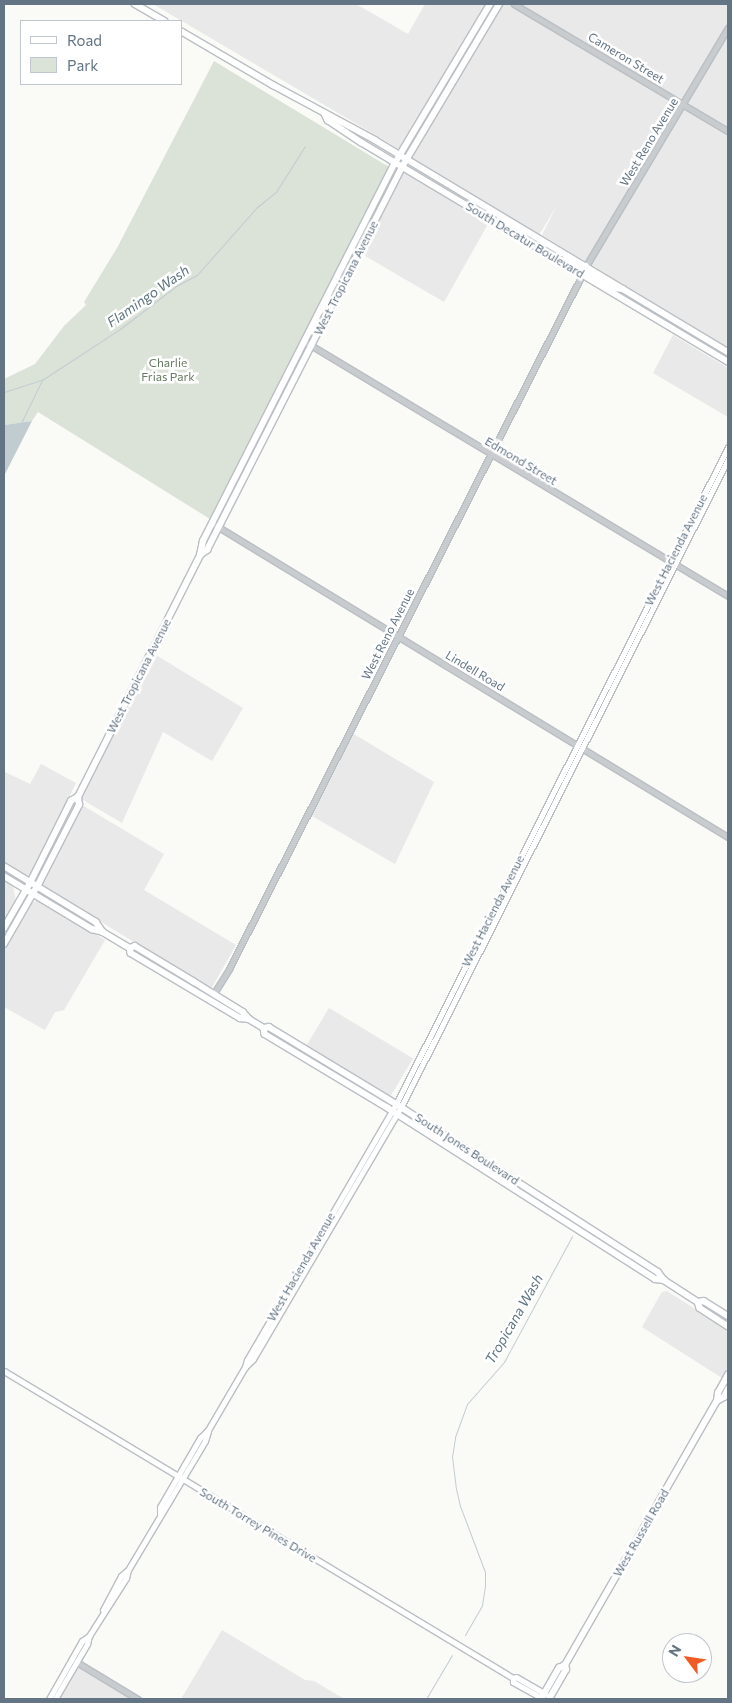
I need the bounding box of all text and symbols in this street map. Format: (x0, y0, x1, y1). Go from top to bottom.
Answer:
legend (20, 20, 182, 85)
street label: Cameron Street (585, 30, 667, 86)
text: Road (67, 31, 102, 49)
text: Park (67, 56, 98, 74)
street label: West Reno Avenue (617, 95, 681, 189)
street label: South Decatur Boulevard (463, 199, 587, 281)
street label: West Tropicana Avenue (311, 218, 381, 338)
water label: Flamingo Wash (104, 261, 192, 331)
park label: Charlie Frias Park (141, 356, 195, 384)
street label: Edmond Street (482, 434, 560, 488)
street label: West Hacienda Avenue (642, 492, 710, 608)
street label: West Reno Avenue (359, 586, 417, 682)
street label: West Tropicana Avenue (104, 616, 174, 736)
street label: Lindell Road (443, 648, 507, 694)
street label: West Hacienda Avenue (459, 853, 527, 969)
street label: South Jones Boulevard (412, 1110, 522, 1188)
street label: West Hacienda Avenue (264, 1210, 338, 1324)
water label: Tropicana Wash (481, 1271, 547, 1367)
street label: South Torrey Pines Drive (197, 1484, 319, 1566)
street label: West Russell Road (610, 1487, 672, 1579)
north arrow (662, 1633, 712, 1683)
text: N (665, 1642, 685, 1659)

